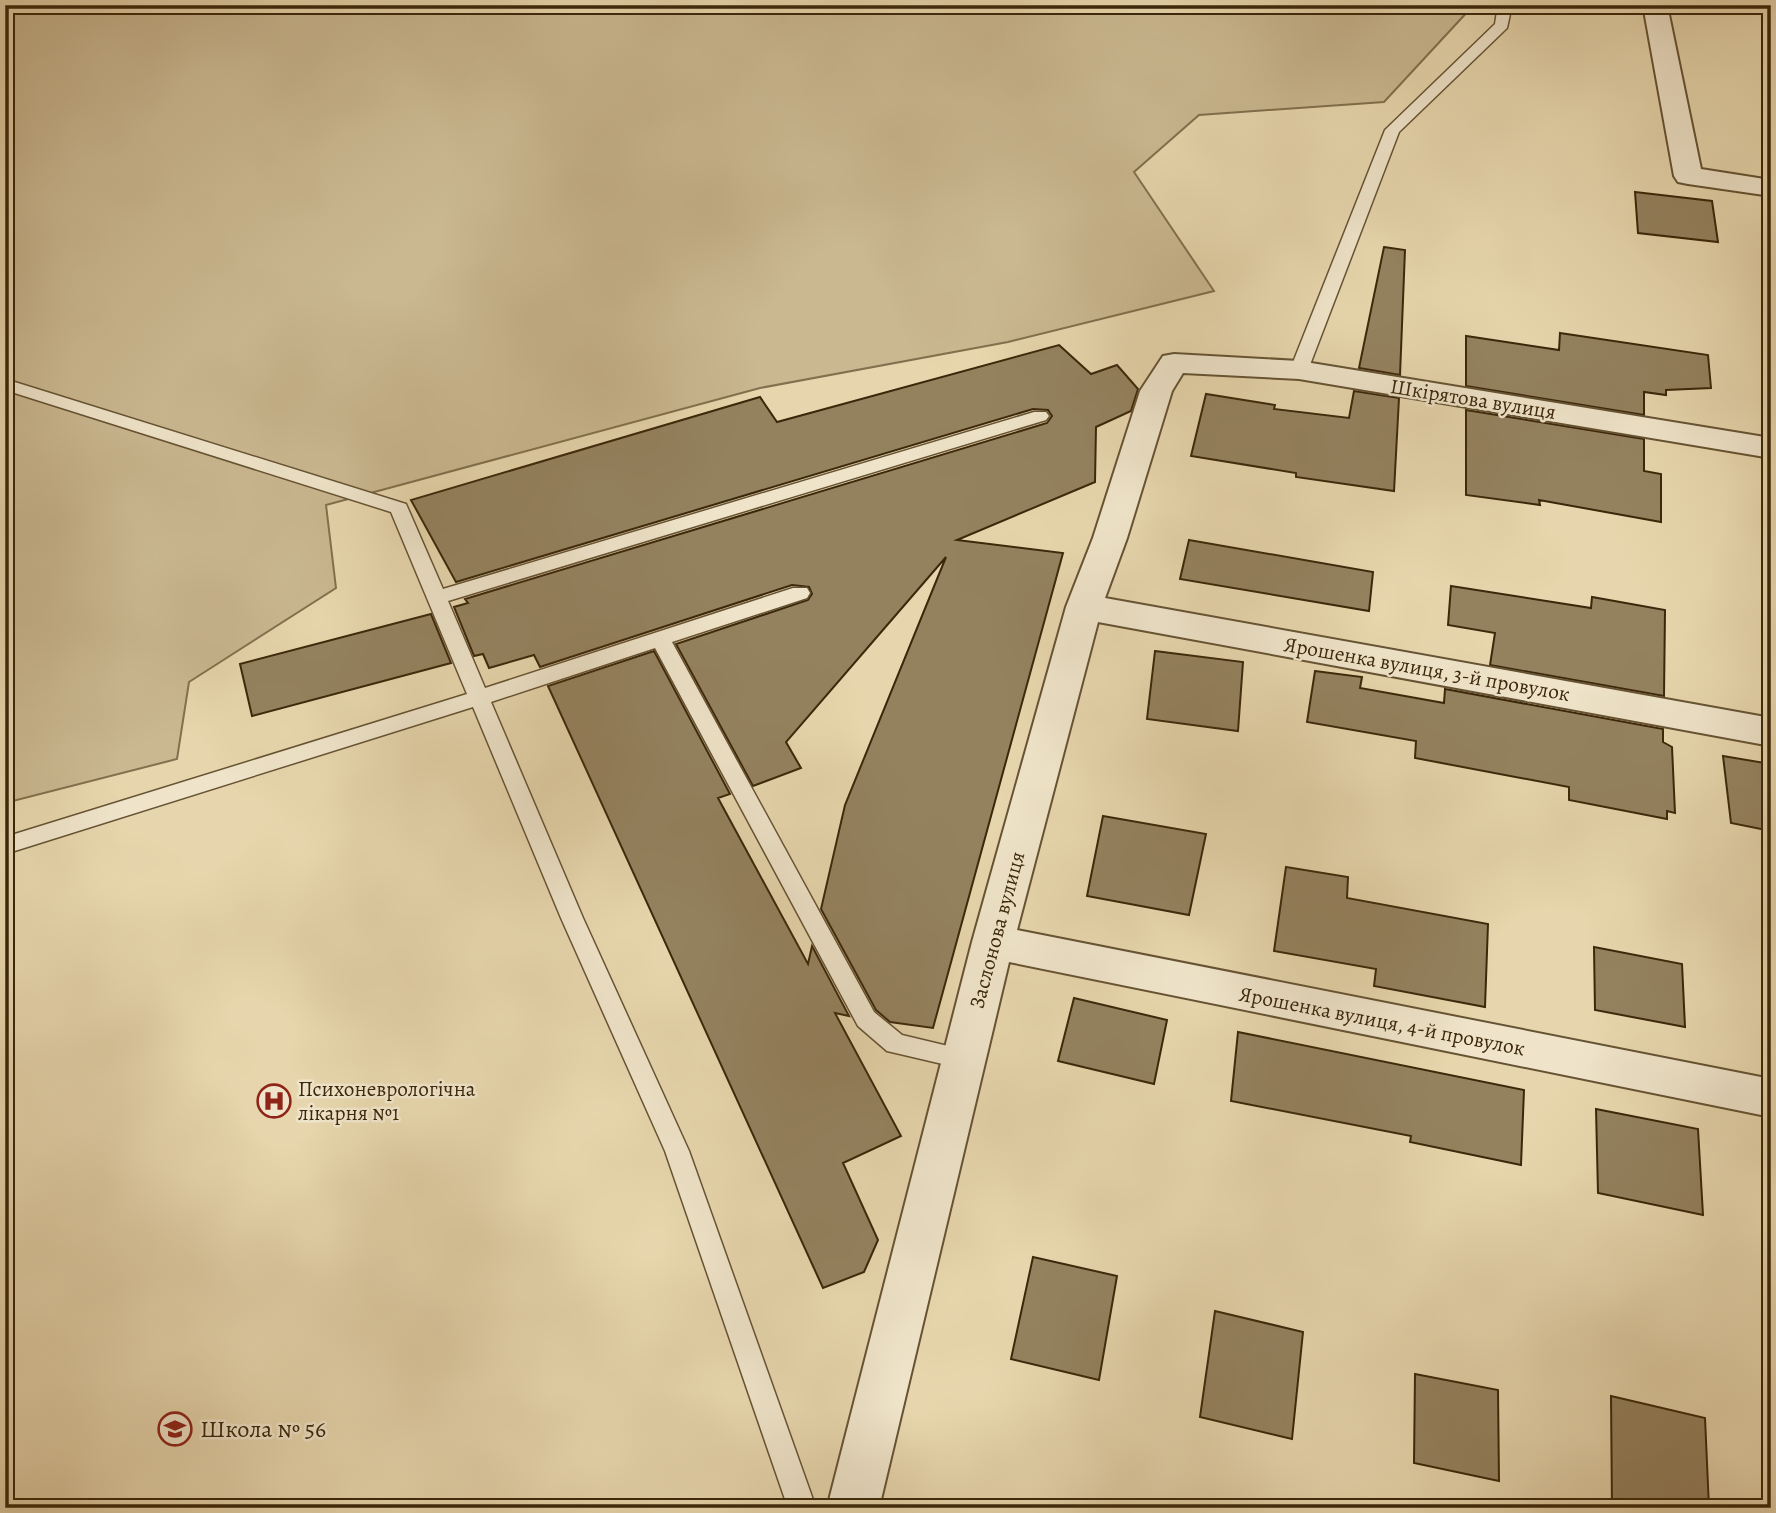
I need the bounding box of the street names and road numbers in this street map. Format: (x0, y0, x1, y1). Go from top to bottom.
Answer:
street label: Шкірятова вулиця (1388, 372, 1558, 426)
street label: Ярошенка вулиця, 3-й провулок (1282, 630, 1572, 708)
street label: Заслонова вулиця (963, 848, 1031, 1012)
street label: Ярошенка вулиця, 4-й провулок (1237, 980, 1527, 1063)

